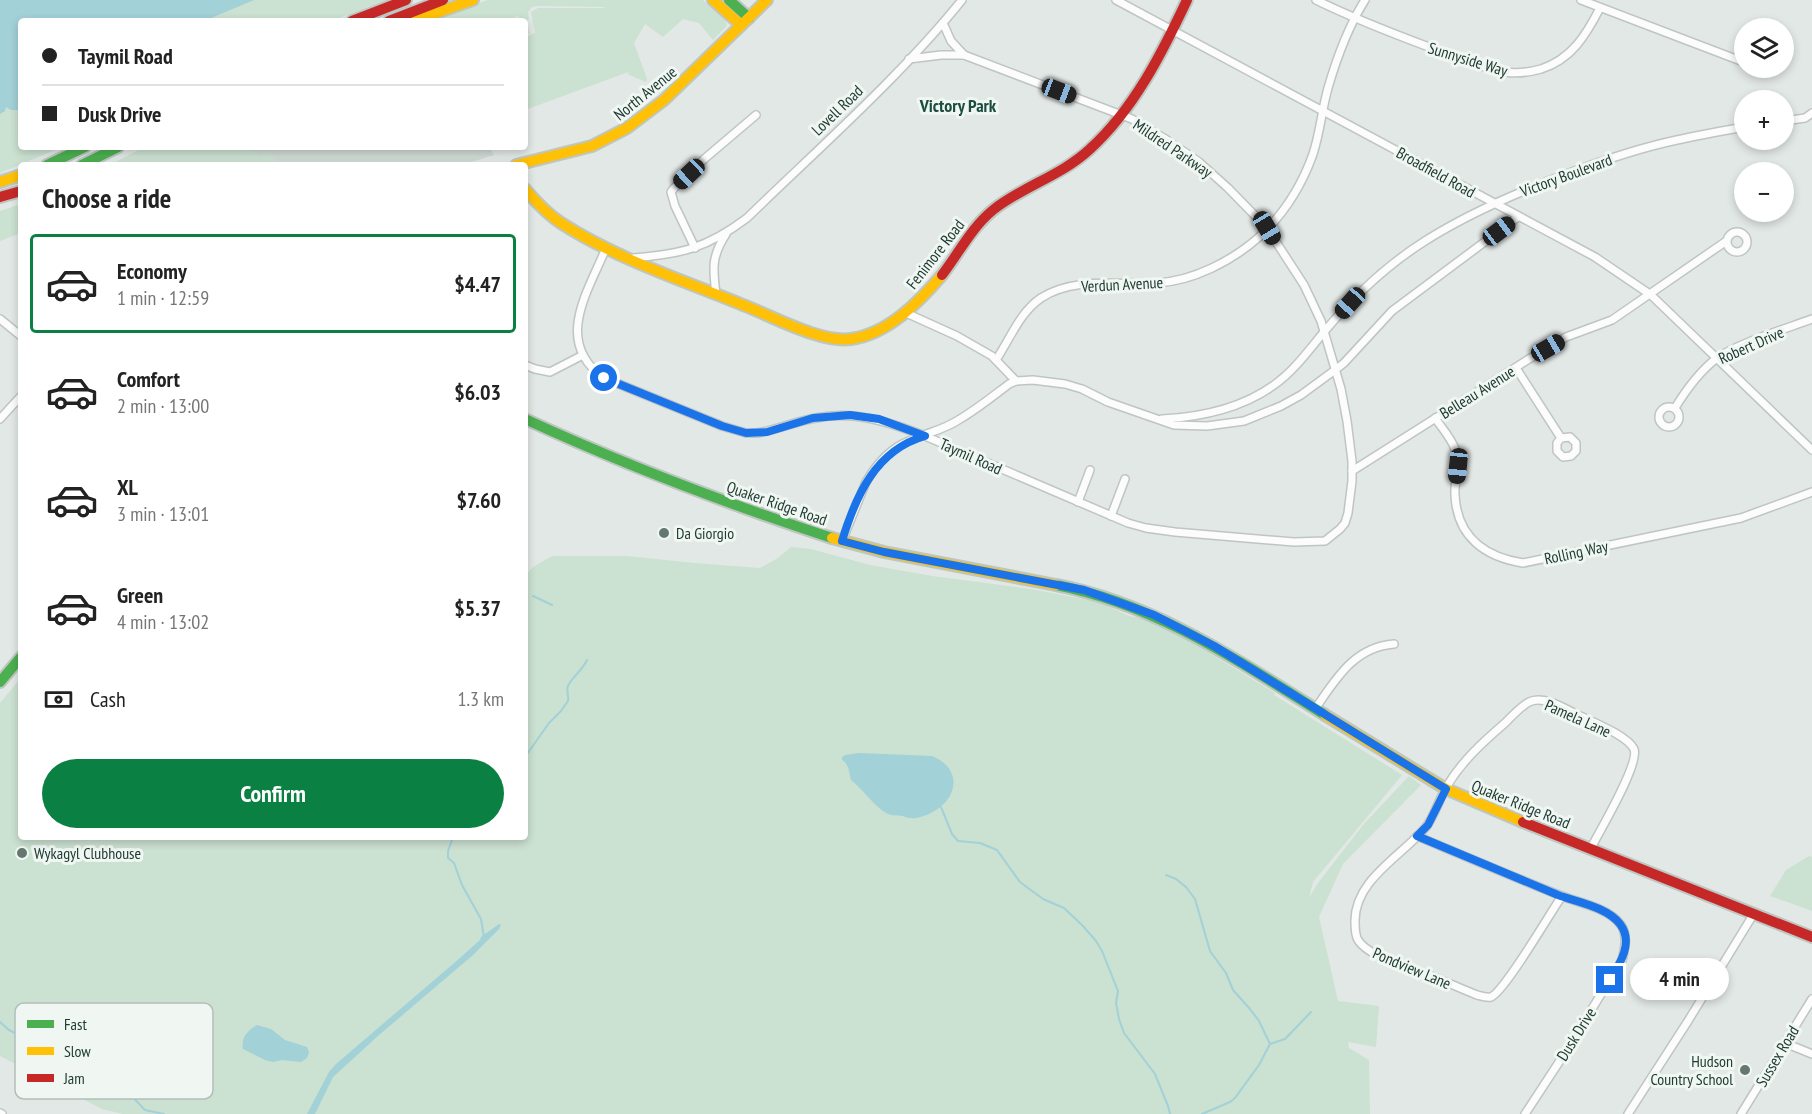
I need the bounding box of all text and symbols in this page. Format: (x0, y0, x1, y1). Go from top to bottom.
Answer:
map controls (1734, 18, 1794, 222)
button: layers (1734, 18, 1794, 78)
street label: Sunnyside Way (1426, 37, 1510, 81)
text: Taymil Road (78, 42, 173, 70)
street label: North Avenue (610, 62, 680, 124)
car (1039, 76, 1079, 106)
street label: Lovell Road (807, 81, 867, 139)
button: + (1734, 90, 1794, 150)
district label: Victory Park (919, 94, 997, 117)
text: Dusk Drive (78, 100, 162, 128)
street label: Mildred Parkway (1130, 114, 1216, 182)
street label: Broadfield Road (1393, 142, 1479, 202)
street label: Victory Boulevard (1516, 149, 1615, 201)
car (670, 155, 708, 193)
button: − (1734, 162, 1794, 222)
text: Choose a ride (42, 181, 171, 215)
car (1250, 208, 1284, 248)
car (1479, 213, 1519, 249)
street label: Fenimore Road (902, 215, 968, 293)
icon: car (45, 257, 99, 311)
text: Economy (117, 257, 187, 285)
text: $4.47 (454, 270, 501, 298)
street label: Verdun Avenue (1080, 272, 1163, 296)
car (1331, 284, 1369, 322)
text: 1 min · 12:59 (117, 285, 209, 311)
street label: Robert Drive (1715, 322, 1787, 368)
car (1528, 331, 1568, 365)
street label: Belleau Avenue (1436, 361, 1518, 423)
route start (590, 364, 617, 391)
icon: car (45, 365, 99, 419)
text: Comfort (117, 365, 180, 393)
text: $6.03 (454, 378, 501, 406)
text: 2 min · 13:00 (117, 393, 209, 419)
street label: Taymil Road (937, 433, 1006, 479)
car (1447, 447, 1469, 485)
icon: car (45, 473, 99, 527)
text: XL (117, 473, 138, 501)
street label: Quaker Ridge Road (724, 476, 830, 530)
text: $7.60 (456, 486, 501, 514)
text: 3 min · 13:01 (117, 501, 209, 527)
place label: Da Giorgio (676, 523, 734, 543)
marker: Da Giorgio (657, 526, 671, 540)
street label: Rolling Way (1542, 536, 1610, 568)
icon: car (45, 581, 99, 635)
text: Green (117, 581, 163, 609)
text: $5.37 (454, 594, 501, 622)
text: 4 min · 13:02 (117, 609, 209, 635)
icon: cash (42, 683, 75, 716)
text: Cash (90, 685, 126, 713)
text: 1.3 km (457, 686, 504, 712)
street label: Pamela Lane (1542, 695, 1614, 741)
button: Confirm (42, 759, 504, 828)
street label: Quaker Ridge Road (1469, 775, 1573, 833)
place label: Wykagyl Clubhouse (34, 843, 141, 863)
marker: Wykagyl Clubhouse (15, 846, 29, 860)
street label: Pondview Lane (1370, 943, 1454, 993)
callout: 4 min (1631, 959, 1730, 1001)
route end (1596, 966, 1623, 993)
text: 4 min (1659, 966, 1700, 992)
legend (15, 1003, 213, 1099)
street label: Dusk Drive (1552, 1004, 1600, 1064)
text: Fast (64, 1014, 87, 1034)
street label: Sussex Road (1751, 1022, 1803, 1090)
text: Slow (64, 1041, 91, 1061)
place label: Hudson Country School (1650, 1051, 1733, 1089)
marker: Hudson Country School (1738, 1063, 1752, 1077)
text: Jam (63, 1068, 85, 1088)

